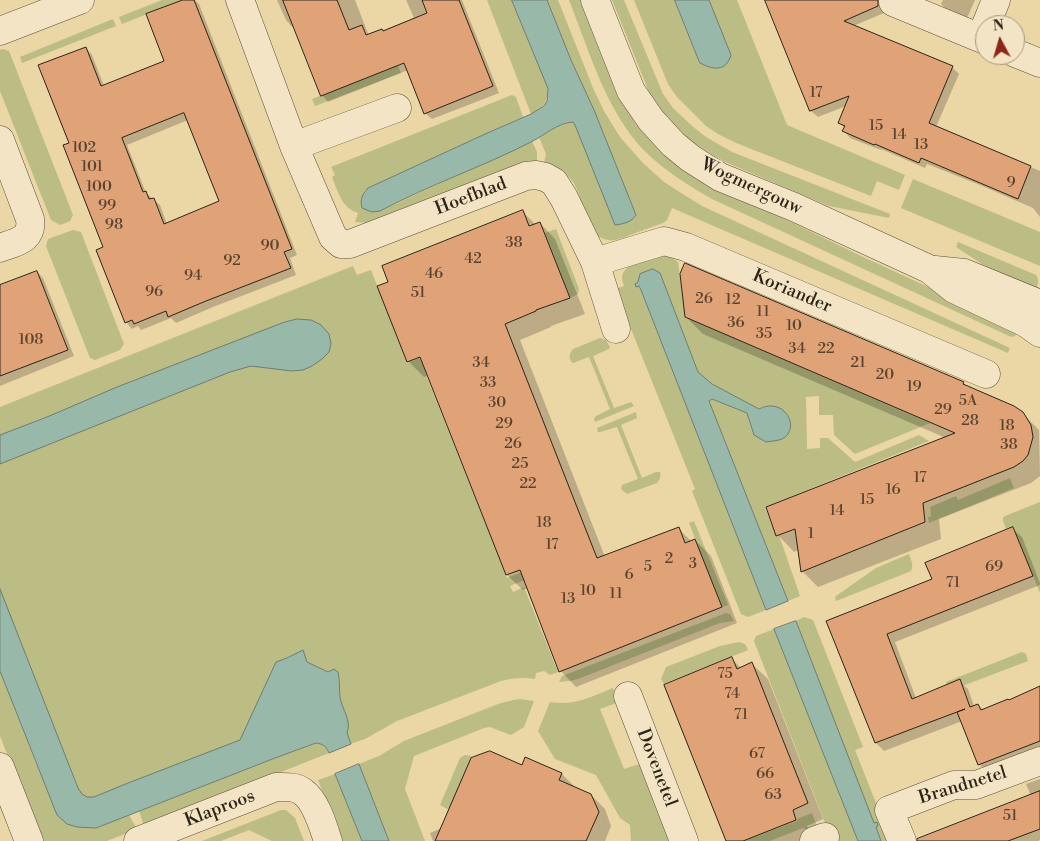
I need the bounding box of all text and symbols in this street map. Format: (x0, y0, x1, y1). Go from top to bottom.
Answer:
north arrow (975, 15, 1025, 65)
text: N (992, 17, 1005, 36)
house number: 17 (809, 84, 823, 102)
house number: 15 (869, 117, 883, 135)
house number: 14 (892, 126, 906, 144)
house number: 13 (914, 136, 928, 154)
house number: 102 (72, 139, 96, 157)
street label: Wogmergouw (697, 154, 805, 220)
house number: 101 (81, 158, 103, 176)
street label: Hoefblad (432, 173, 510, 221)
house number: 9 (1006, 174, 1016, 192)
house number: 100 (86, 178, 112, 196)
house number: 99 (98, 197, 116, 215)
house number: 98 (105, 216, 123, 234)
house number: 38 (505, 234, 523, 252)
house number: 90 (260, 237, 280, 255)
house number: 42 (464, 250, 482, 268)
house number: 92 (223, 252, 241, 270)
house number: 46 (425, 265, 443, 283)
street label: Koriander (749, 266, 835, 318)
house number: 94 (184, 267, 202, 285)
house number: 96 (145, 283, 163, 301)
house number: 51 (411, 284, 425, 302)
house number: 26 (695, 290, 713, 308)
house number: 12 (725, 291, 741, 309)
house number: 11 (756, 303, 770, 321)
house number: 36 (727, 314, 745, 332)
house number: 10 (786, 317, 802, 335)
house number: 35 (756, 325, 772, 343)
house number: 108 (18, 331, 44, 349)
house number: 34 (788, 340, 806, 358)
house number: 22 (817, 340, 835, 358)
house number: 34 (472, 354, 490, 372)
house number: 21 (850, 354, 866, 372)
house number: 20 (876, 366, 894, 384)
house number: 33 (480, 374, 496, 392)
house number: 19 (906, 378, 922, 396)
house number: 5A (959, 392, 977, 410)
house number: 30 (488, 394, 506, 412)
house number: 29 (934, 401, 952, 419)
house number: 28 (961, 412, 979, 430)
house number: 29 (495, 415, 513, 433)
house number: 18 (999, 417, 1015, 435)
house number: 26 (504, 435, 522, 453)
house number: 38 (1000, 436, 1018, 454)
house number: 25 (512, 455, 528, 473)
house number: 17 (913, 469, 927, 487)
house number: 22 (519, 475, 537, 493)
house number: 16 (885, 481, 901, 499)
house number: 15 (860, 491, 874, 509)
house number: 14 (830, 502, 844, 520)
house number: 18 (536, 514, 552, 532)
house number: 1 (808, 525, 814, 543)
house number: 17 (545, 536, 559, 554)
house number: 2 (665, 550, 673, 568)
house number: 3 (689, 555, 697, 573)
house number: 5 (644, 558, 652, 576)
house number: 69 (985, 558, 1003, 576)
house number: 6 (624, 566, 634, 584)
house number: 71 (946, 574, 960, 592)
house number: 10 (580, 582, 596, 600)
house number: 11 (609, 585, 623, 603)
house number: 13 (561, 590, 575, 608)
house number: 75 (717, 665, 733, 683)
house number: 74 (724, 685, 740, 703)
house number: 71 (734, 706, 748, 724)
street label: Dovenetel (631, 726, 681, 810)
house number: 67 (749, 745, 765, 763)
street label: Brandnetel (916, 762, 1010, 810)
house number: 66 (756, 765, 774, 783)
street label: Klaproos (182, 786, 258, 832)
house number: 63 (764, 786, 782, 804)
house number: 51 (1003, 807, 1017, 825)

